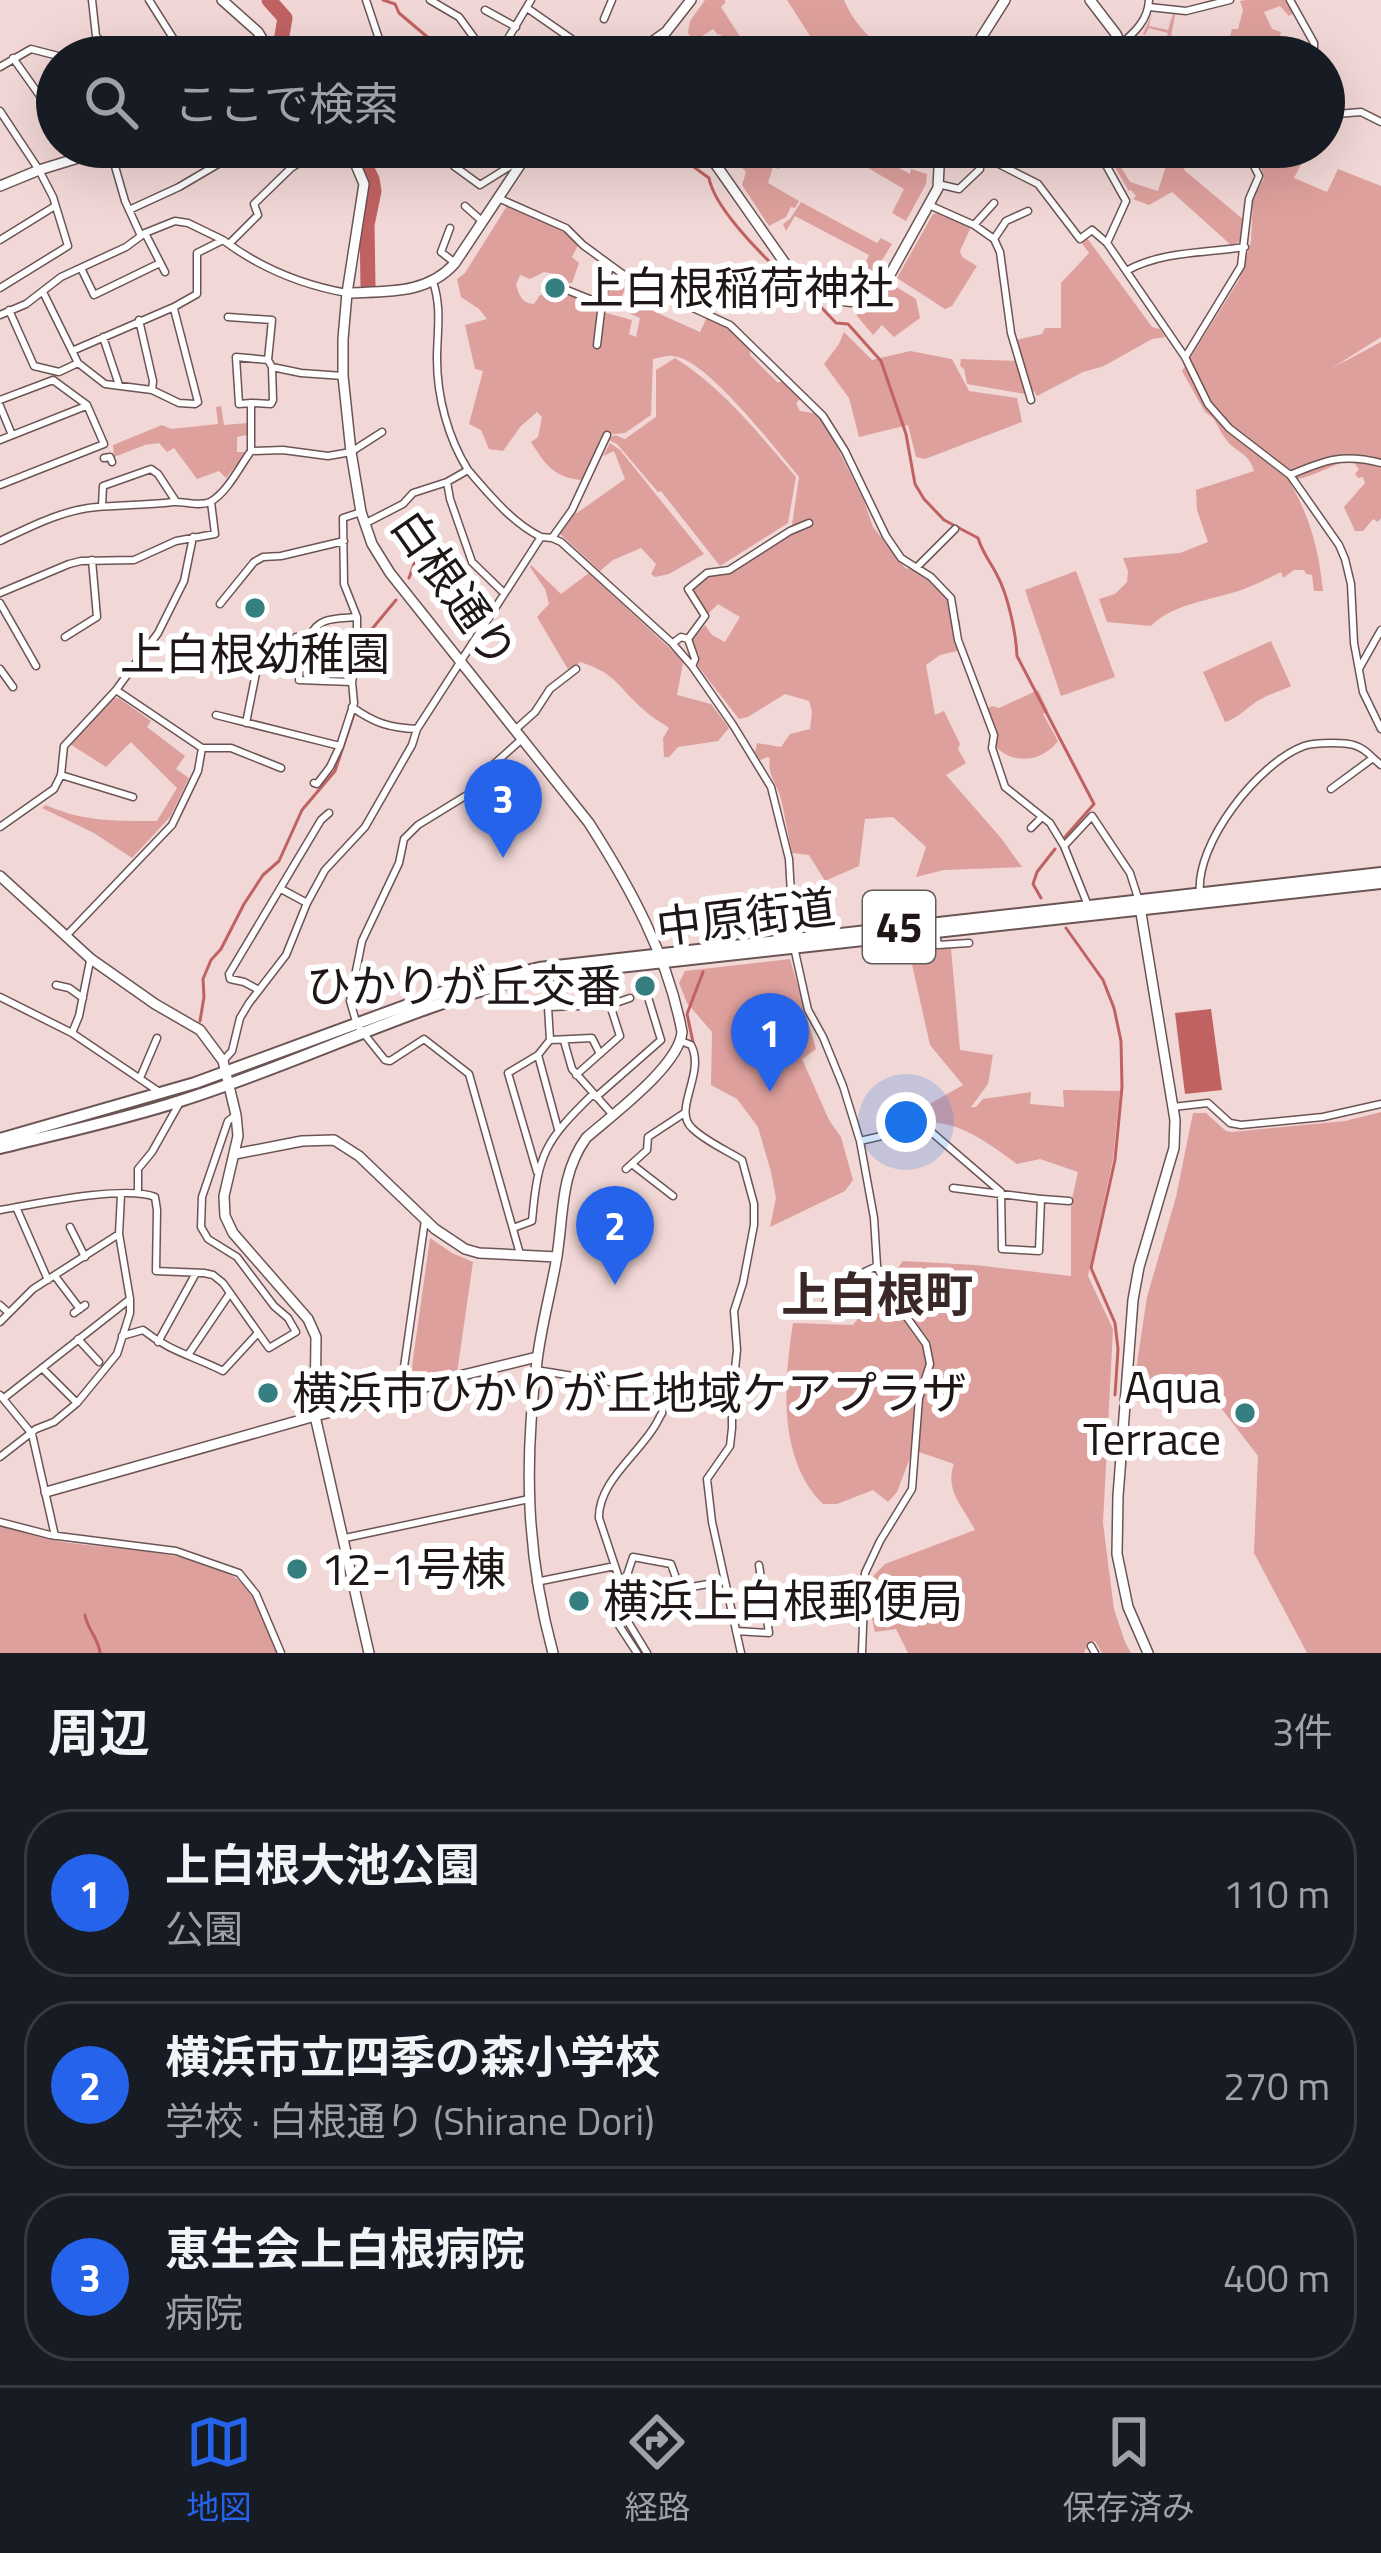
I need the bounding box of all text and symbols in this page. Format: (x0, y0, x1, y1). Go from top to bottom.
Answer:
search box (36, 36, 1345, 168)
icon: search (78, 69, 144, 135)
text: ここで検索 (174, 69, 399, 137)
place label: 上白根稲荷神社 (579, 253, 894, 321)
marker: 上白根稲荷神社 (542, 275, 568, 301)
street label: 白根通り (375, 495, 534, 682)
marker: 上白根幼稚園 (242, 595, 268, 621)
place label: 上白根幼稚園 (120, 619, 390, 687)
pin: 3 (464, 759, 542, 858)
street label: 中原街道 (652, 871, 839, 961)
road number: 45 (863, 891, 935, 963)
place label: ひかりが丘交番 (306, 951, 621, 1019)
marker: ひかりが丘交番 (632, 973, 658, 999)
pin: 1 (731, 993, 809, 1092)
your location (876, 1092, 936, 1152)
pin: 2 (576, 1186, 654, 1285)
district label: 上白根町 (781, 1258, 973, 1331)
place label: Aqua Terrace (1083, 1352, 1221, 1472)
place label: 横浜市ひかりが丘地域ケアプラザ (292, 1358, 967, 1426)
marker: 横浜市ひかりが丘地域ケアプラザ (255, 1380, 281, 1406)
marker: Aqua Terrace (1232, 1400, 1258, 1426)
place label: 12-1号棟 (321, 1534, 506, 1602)
marker: 12-1号棟 (284, 1556, 310, 1582)
place label: 横浜上白根郵便局 (603, 1566, 963, 1634)
marker: 横浜上白根郵便局 (566, 1588, 592, 1614)
text: 周辺 (48, 1693, 150, 1771)
text: 3件 (1272, 1702, 1333, 1761)
text: 上白根大池公園 (165, 1830, 480, 1898)
text: 1 (79, 1864, 101, 1923)
text: 110 m (1223, 1864, 1330, 1923)
text: 公園 (165, 1899, 243, 1958)
text: 横浜市立四季の森小学校 (165, 2022, 660, 2090)
text: 2 (79, 2056, 101, 2115)
text: 270 m (1223, 2056, 1330, 2115)
text: 学校 · 白根通り (Shirane Dori) (165, 2091, 654, 2150)
text: 恵生会上白根病院 (165, 2214, 525, 2282)
text: 3 (79, 2248, 101, 2307)
text: 400 m (1223, 2248, 1330, 2307)
text: 病院 (165, 2283, 243, 2342)
tab: 地図 (186, 2409, 252, 2532)
tab: 経路 (624, 2409, 690, 2532)
tab: 保存済み (1063, 2409, 1195, 2532)

